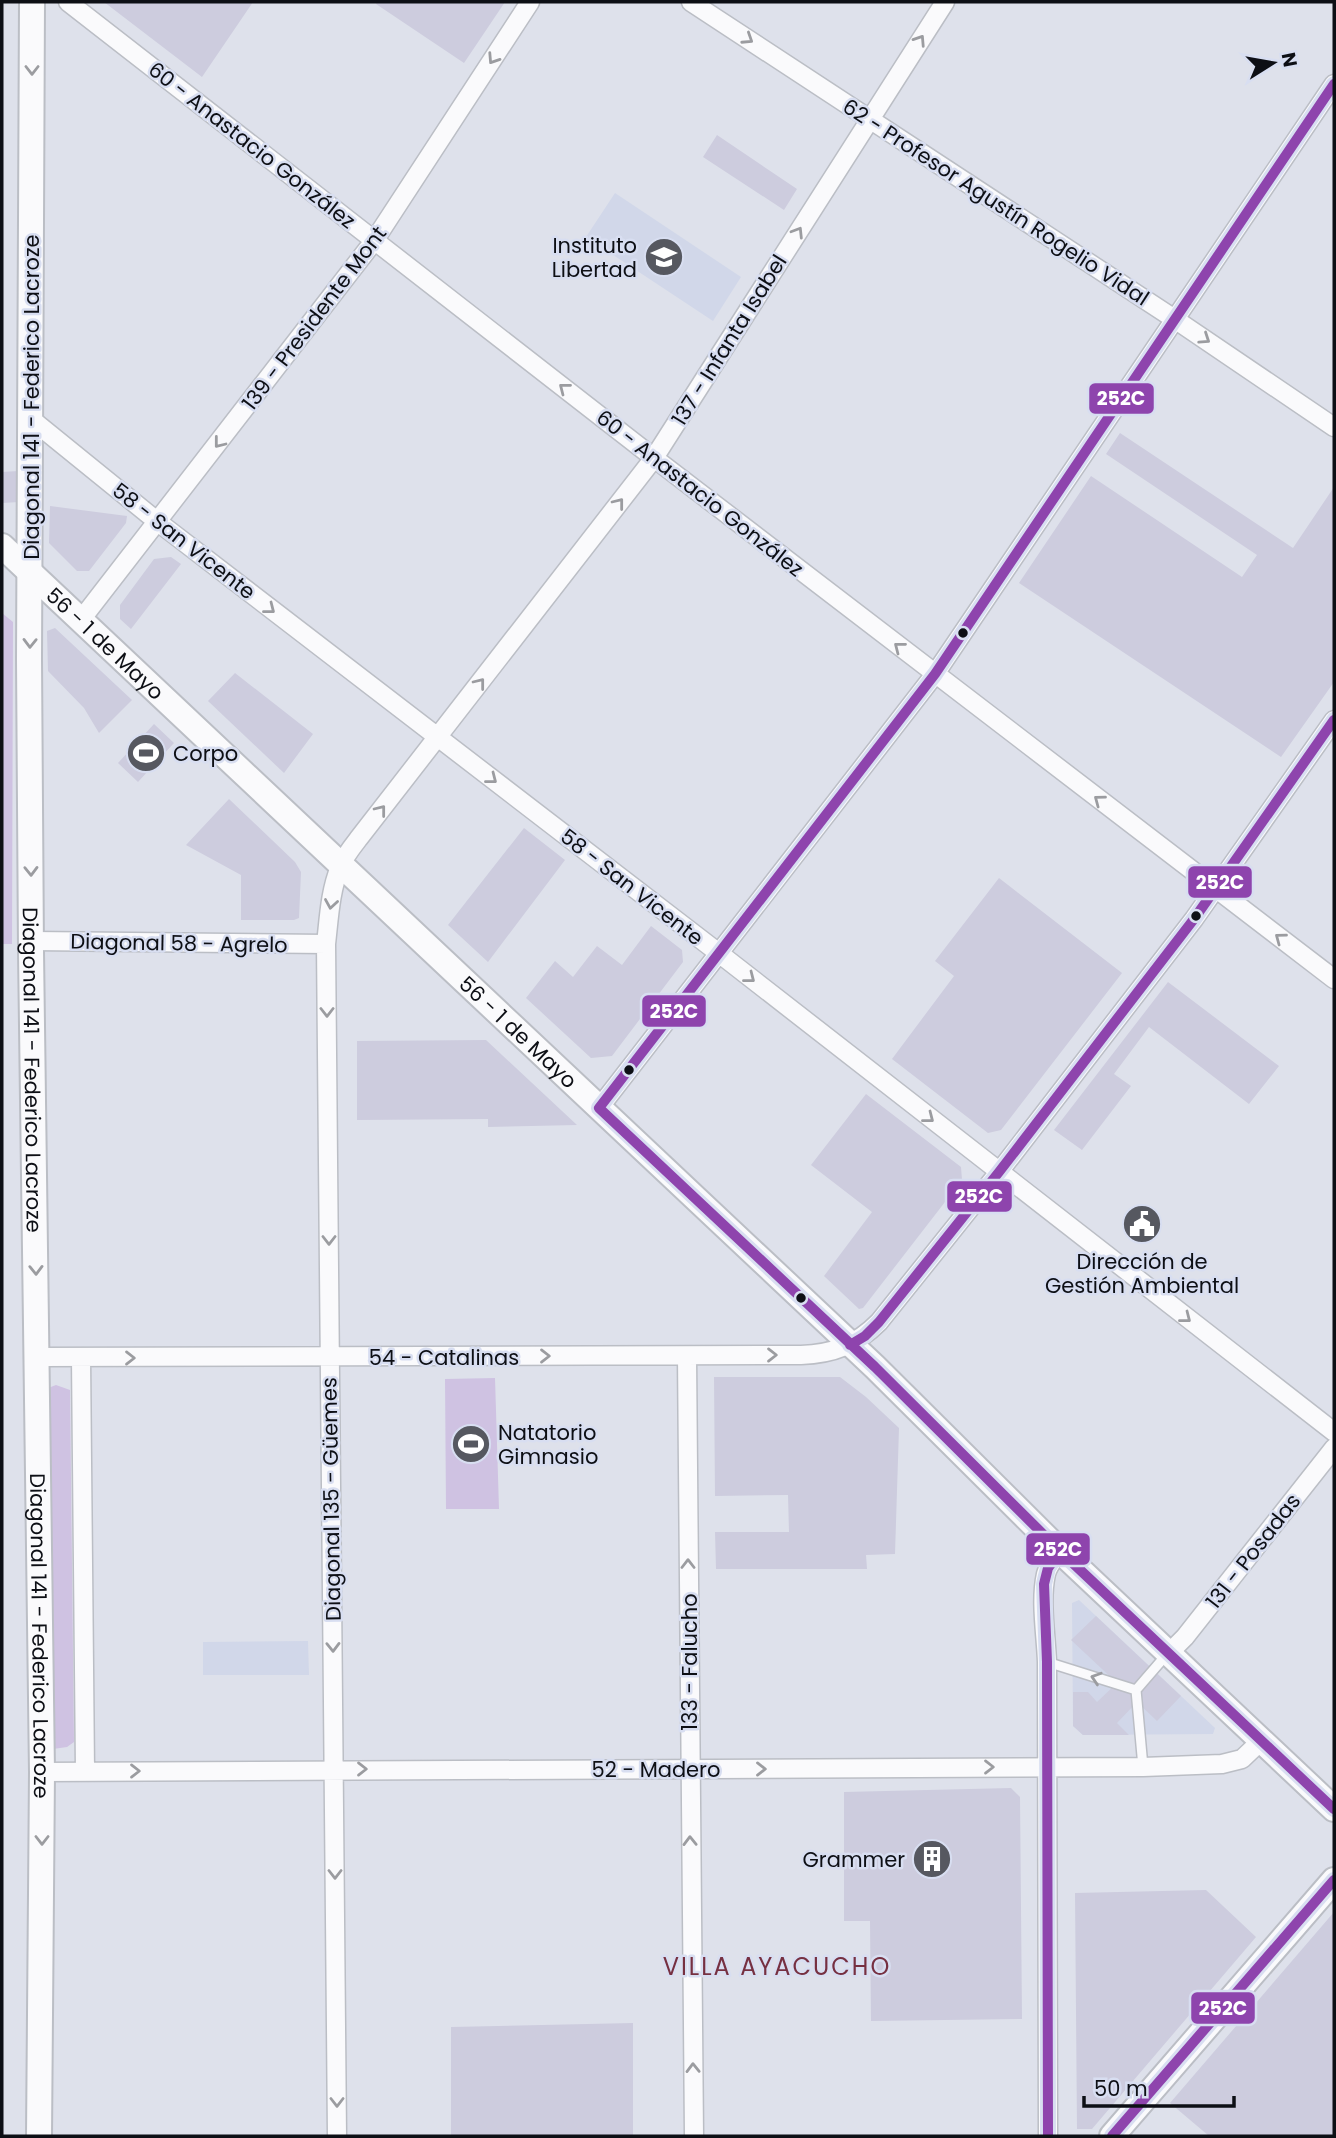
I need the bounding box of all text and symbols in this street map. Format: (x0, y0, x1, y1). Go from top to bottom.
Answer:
north arrow (1238, 28, 1308, 98)
one-way arrow (741, 31, 754, 44)
one-way arrow (912, 35, 925, 48)
text: N (1275, 50, 1304, 69)
one-way arrow (488, 51, 501, 64)
street label: 60 - Anastacio González (142, 55, 362, 235)
one-way arrow (24, 65, 40, 76)
street label: 62 - Profesor Agustín Rogelio Vidal (837, 92, 1155, 312)
street label: 139 - Presidente Mont (235, 220, 393, 416)
one-way arrow (789, 226, 802, 239)
place label: Instituto Libertad (552, 231, 637, 284)
street label: Diagonal 141 - Federico Lacroze (17, 234, 46, 560)
school or university icon: Instituto Libertad (643, 236, 685, 278)
street label: 137 - Infanta Isabel (665, 249, 793, 431)
one-way arrow (1197, 331, 1210, 344)
line badge: 252C (1088, 382, 1155, 415)
one-way arrow (559, 383, 571, 396)
text: 252C (1097, 385, 1145, 412)
street label: 60 - Anastacio González (590, 403, 810, 583)
one-way arrow (214, 436, 227, 448)
street label: 58 - San Vicente (107, 476, 261, 606)
one-way arrow (610, 498, 623, 511)
street label: 56 - 1 de Mayo (40, 581, 171, 706)
one-way arrow (263, 600, 275, 613)
unlabelled marker (956, 626, 970, 640)
one-way arrow (22, 639, 38, 649)
one-way arrow (894, 642, 907, 655)
one-way arrow (471, 679, 484, 691)
sports icon: Corpo (125, 732, 167, 774)
place label: Corpo (173, 739, 238, 768)
one-way arrow (485, 771, 497, 784)
one-way arrow (1095, 795, 1107, 808)
one-way arrow (373, 805, 386, 817)
street label: 58 - San Vicente (555, 822, 709, 952)
line badge: 252C (1187, 865, 1253, 899)
one-way arrow (23, 866, 39, 877)
text: 252C (1196, 869, 1244, 896)
one-way arrow (324, 898, 339, 910)
street label: Diagonal 141 - Federico Lacroze (16, 907, 49, 1233)
unlabelled marker (1189, 909, 1203, 923)
street label: Diagonal 58 - Agrelo (70, 927, 288, 959)
one-way arrow (1275, 933, 1288, 946)
street label: 56 - 1 de Mayo (453, 969, 584, 1094)
one-way arrow (742, 970, 755, 982)
line badge: 252C (641, 994, 707, 1028)
text: 252C (650, 998, 698, 1025)
one-way arrow (319, 1007, 335, 1018)
unlabelled marker (622, 1063, 636, 1077)
one-way arrow (922, 1109, 934, 1122)
line badge: 252C (946, 1180, 1013, 1213)
text: 252C (955, 1183, 1003, 1210)
public building icon: Dirección de Gestión Ambiental (1121, 1203, 1163, 1245)
one-way arrow (321, 1235, 337, 1245)
place label: Dirección de Gestión Ambiental (1045, 1247, 1239, 1300)
one-way arrow (28, 1265, 44, 1275)
unlabelled marker (794, 1291, 808, 1305)
one-way arrow (1179, 1309, 1191, 1322)
street label: 54 - Catalinas (369, 1343, 519, 1372)
one-way arrow (768, 1347, 778, 1363)
one-way arrow (540, 1349, 551, 1364)
one-way arrow (125, 1350, 136, 1366)
street label: Diagonal 135 - Güemes (314, 1377, 348, 1621)
place label: Natatorio Gimnasio (498, 1418, 598, 1471)
sports icon: Natatorio Gimnasio (450, 1423, 492, 1465)
street label: Diagonal 141 - Federico Lacroze (23, 1473, 57, 1799)
street label: 131 - Posadas (1199, 1487, 1307, 1615)
line badge: 252C (1025, 1532, 1091, 1566)
text: 252C (1034, 1536, 1082, 1563)
one-way arrow (680, 1558, 696, 1569)
street label: 133 - Falucho (675, 1593, 704, 1731)
one-way arrow (325, 1642, 341, 1652)
one-way arrow (1090, 1672, 1103, 1686)
street label: 52 - Madero (592, 1755, 720, 1784)
one-way arrow (984, 1759, 995, 1775)
one-way arrow (358, 1761, 368, 1777)
one-way arrow (757, 1761, 767, 1777)
one-way arrow (130, 1763, 141, 1779)
one-way arrow (34, 1835, 50, 1846)
one-way arrow (682, 1835, 698, 1845)
building icon: Grammer (911, 1838, 953, 1880)
place label: Grammer (803, 1845, 905, 1874)
one-way arrow (327, 1869, 343, 1880)
district label: VILLA AYACUCHO (663, 1950, 891, 1983)
line badge: 252C (1190, 1991, 1256, 2025)
text: 252C (1199, 1995, 1247, 2022)
one-way arrow (685, 2062, 701, 2073)
scale bar (1084, 2064, 1234, 2108)
text: 50 m (1094, 2074, 1148, 2103)
one-way arrow (329, 2097, 345, 2107)

